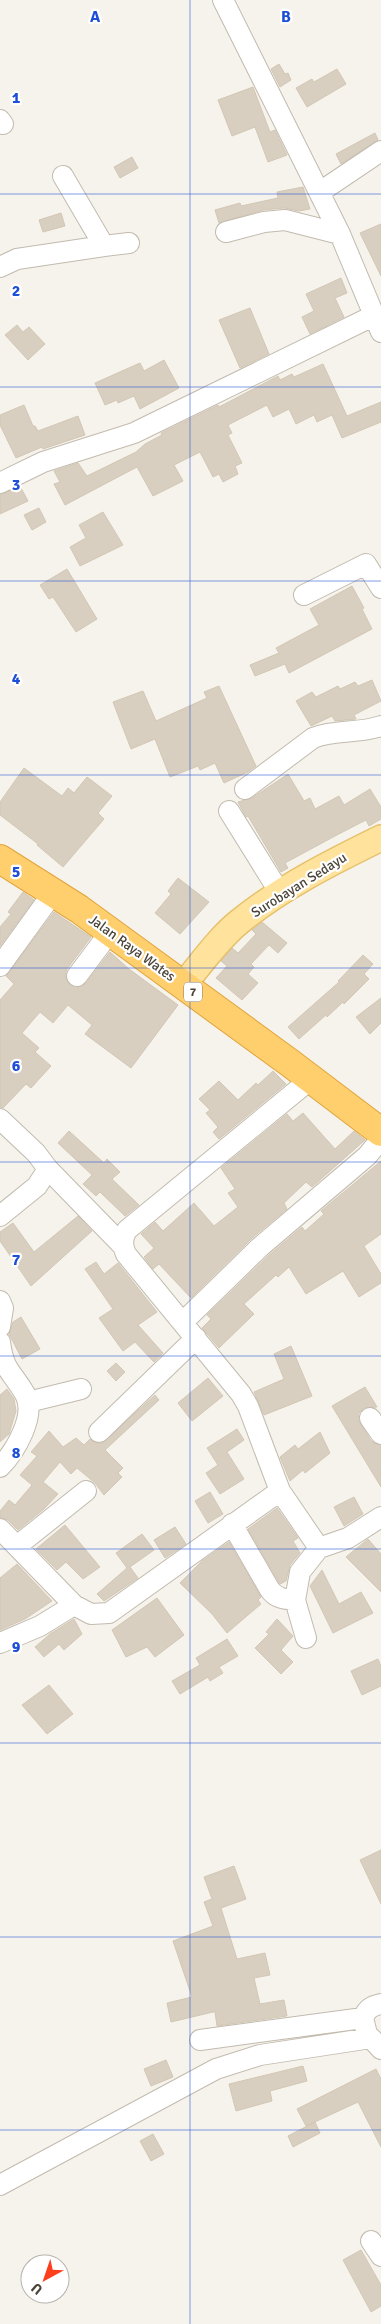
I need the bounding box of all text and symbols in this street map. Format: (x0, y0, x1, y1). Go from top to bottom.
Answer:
text: A (90, 7, 101, 27)
text: B (281, 7, 291, 27)
text: 1 (12, 88, 21, 108)
text: 2 (12, 281, 20, 301)
text: 3 (12, 475, 20, 495)
text: 4 (12, 669, 21, 689)
street label: Surobayan Sedayu (248, 849, 350, 921)
text: 5 (12, 862, 20, 882)
street label: Jalan Raya Wates (85, 911, 179, 985)
road number: 7 (184, 982, 202, 1002)
text: 6 (12, 1056, 21, 1076)
text: 7 (12, 1250, 21, 1270)
text: 8 (12, 1443, 21, 1463)
text: 9 (12, 1637, 21, 1657)
north arrow (20, 2254, 70, 2304)
text: U (28, 2279, 46, 2298)

